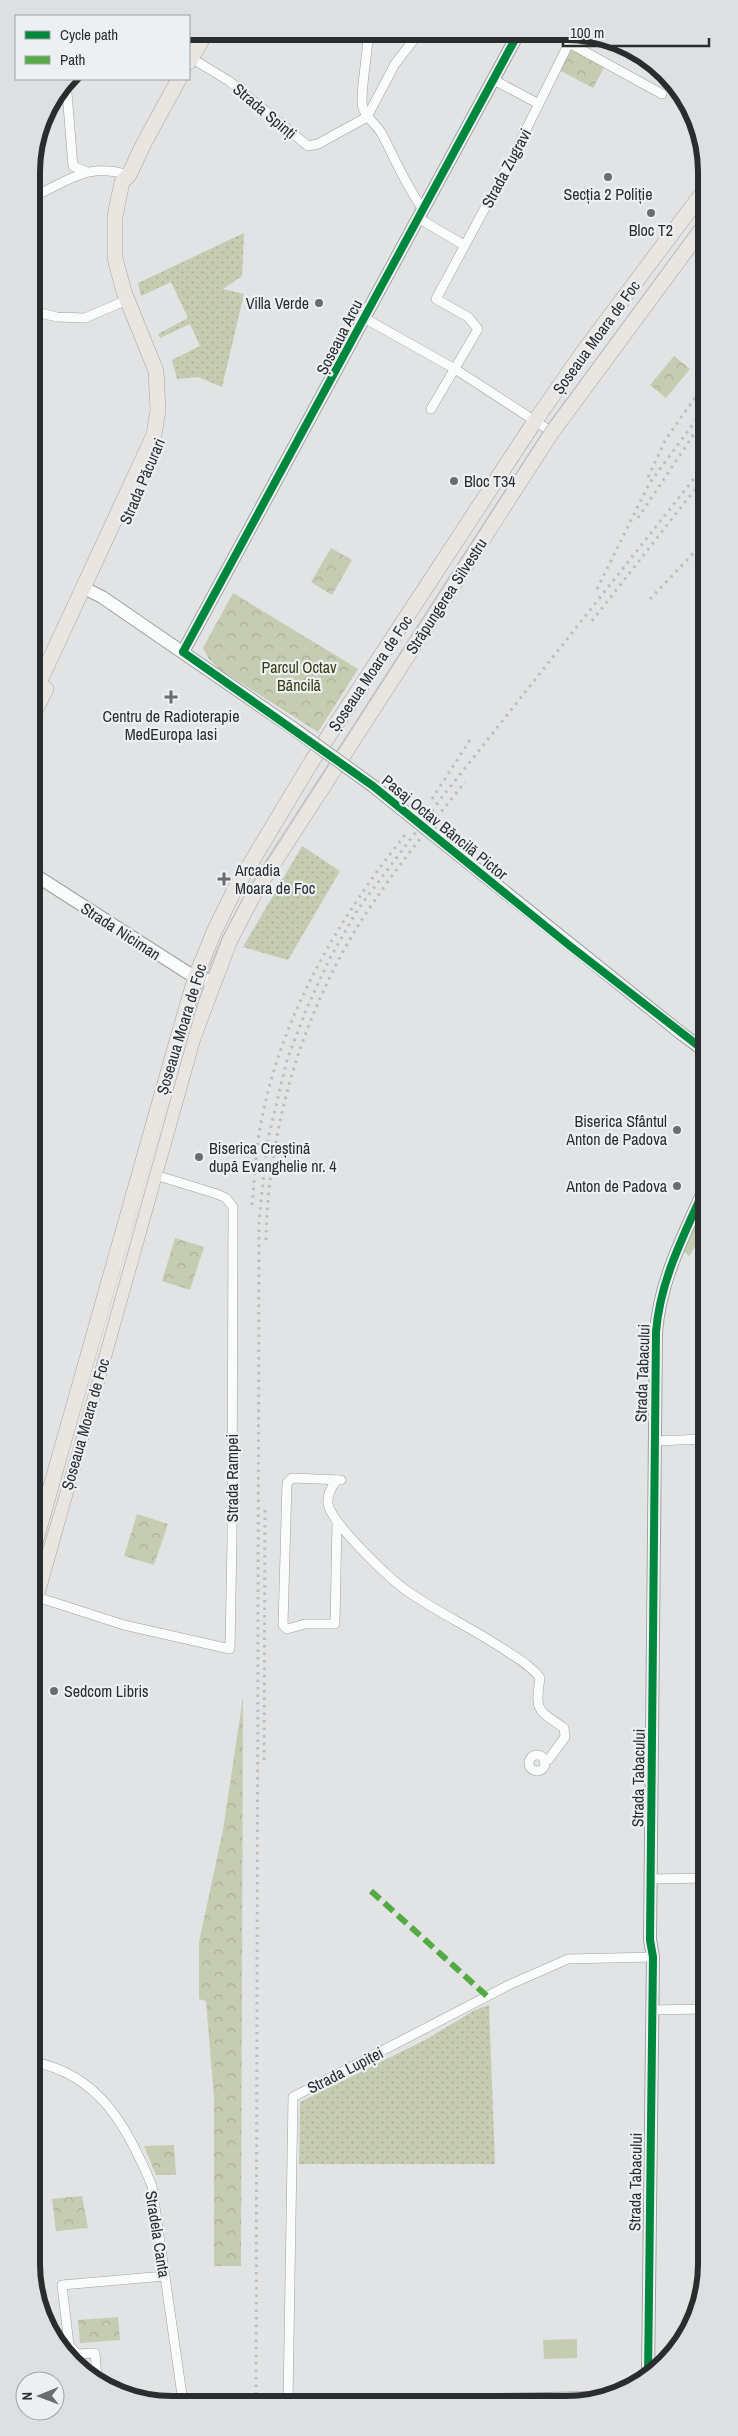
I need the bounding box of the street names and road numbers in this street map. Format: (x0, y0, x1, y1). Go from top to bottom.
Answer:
street label: Strada Spinți (229, 78, 301, 144)
street label: Strada Zugravi (476, 125, 536, 211)
street label: Șoseaua Moara de Foc (547, 275, 645, 398)
street label: Șoseaua Arcu (311, 296, 367, 378)
street label: Strada Păcurari (114, 434, 170, 528)
street label: Străpungerea Silvestru (400, 534, 492, 658)
street label: Șoseaua Moara de Foc (323, 610, 417, 735)
street label: Pasaj Octav Băncilă Pictor (377, 769, 513, 885)
street label: Strada Niciman (77, 897, 165, 965)
street label: Șoseaua Moara de Foc (151, 960, 211, 1097)
street label: Strada Tabacului (629, 1323, 655, 1423)
street label: Șoseaua Moara de Foc (56, 1355, 114, 1492)
street label: Strada Rampei (221, 1434, 243, 1522)
street label: Strada Tabacului (626, 1729, 650, 1827)
street label: Strada Lupiței (303, 2041, 387, 2099)
street label: Strada Tabacului (623, 2133, 647, 2231)
street label: Stradela Canta (140, 2189, 176, 2280)

